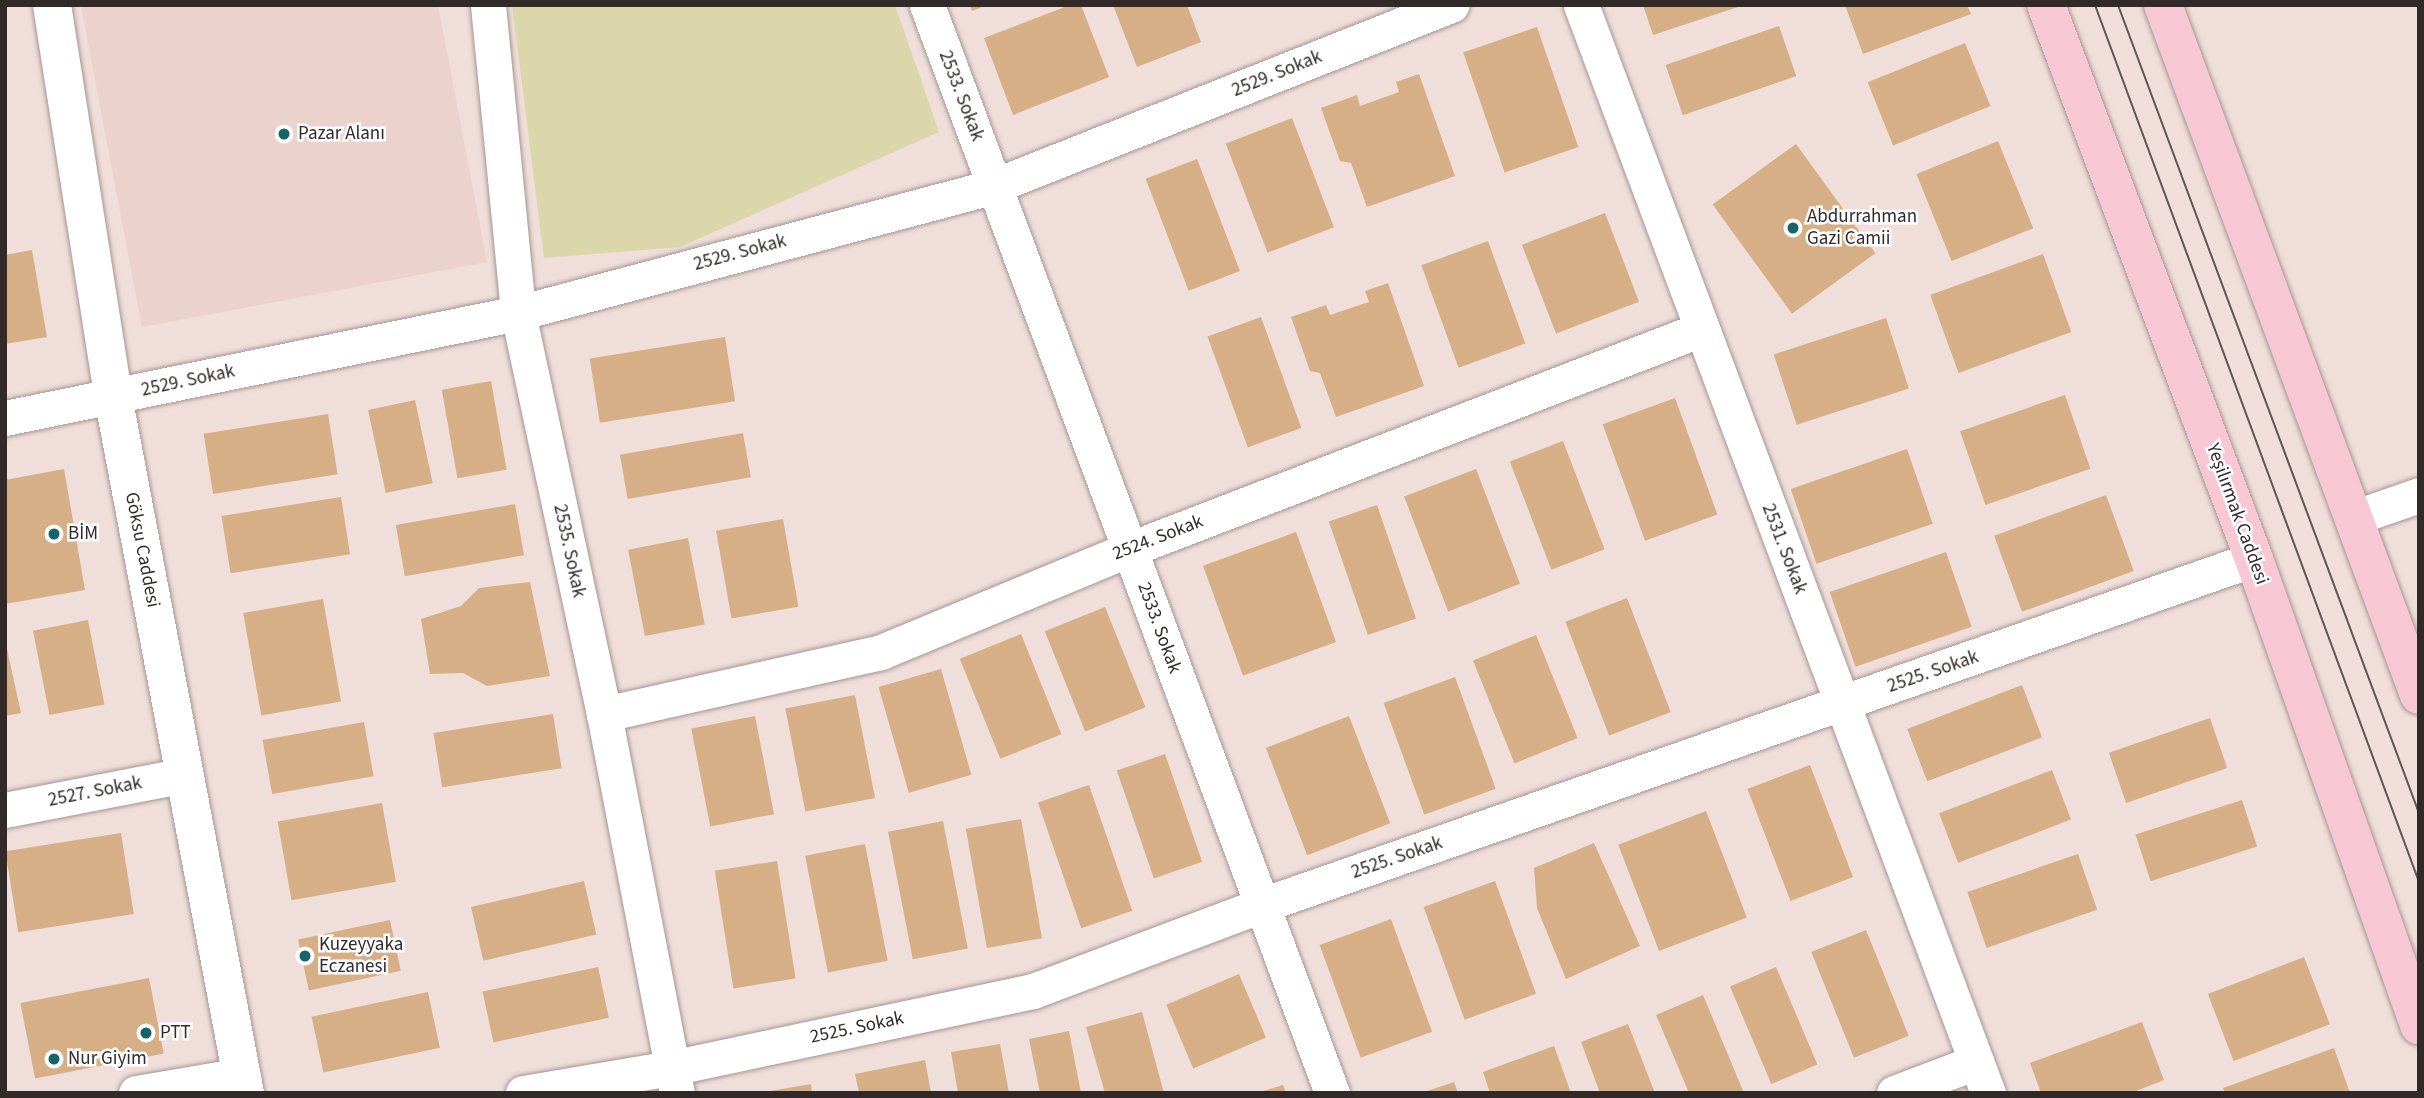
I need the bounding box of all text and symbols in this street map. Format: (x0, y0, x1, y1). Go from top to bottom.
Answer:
street label: 2529. Sokak (1229, 46, 1325, 102)
street label: 2533. Sokak (933, 48, 989, 144)
place label: Pazar Alanı (298, 123, 385, 145)
marker: Pazar Alanı (276, 126, 292, 142)
place label: Abdurrahman Gazi Camii (1807, 206, 1917, 250)
marker: Abdurrahman Gazi Camii (1785, 220, 1801, 236)
street label: 2529. Sokak (691, 230, 789, 276)
street label: 2529. Sokak (139, 360, 237, 402)
street label: Yeşilırmak Caddesi (2201, 440, 2273, 588)
street label: Göksu Caddesi (120, 490, 164, 610)
street label: 2531. Sokak (1756, 501, 1812, 597)
street label: 2535. Sokak (548, 502, 590, 600)
street label: 2524. Sokak (1110, 510, 1206, 566)
place label: BİM (68, 523, 98, 545)
marker: BİM (46, 526, 62, 542)
street label: 2533. Sokak (1132, 579, 1186, 677)
street label: 2525. Sokak (1884, 646, 1982, 698)
street label: 2527. Sokak (46, 772, 144, 812)
street label: 2525. Sokak (1348, 832, 1446, 884)
place label: Kuzeyyaka Eczanesi (319, 934, 403, 978)
marker: Kuzeyyaka Eczanesi (297, 948, 313, 964)
street label: 2525. Sokak (808, 1007, 906, 1049)
place label: PTT (160, 1022, 191, 1044)
marker: PTT (138, 1025, 154, 1041)
place label: Nur Giyim (68, 1048, 147, 1070)
marker: Nur Giyim (46, 1051, 62, 1067)

